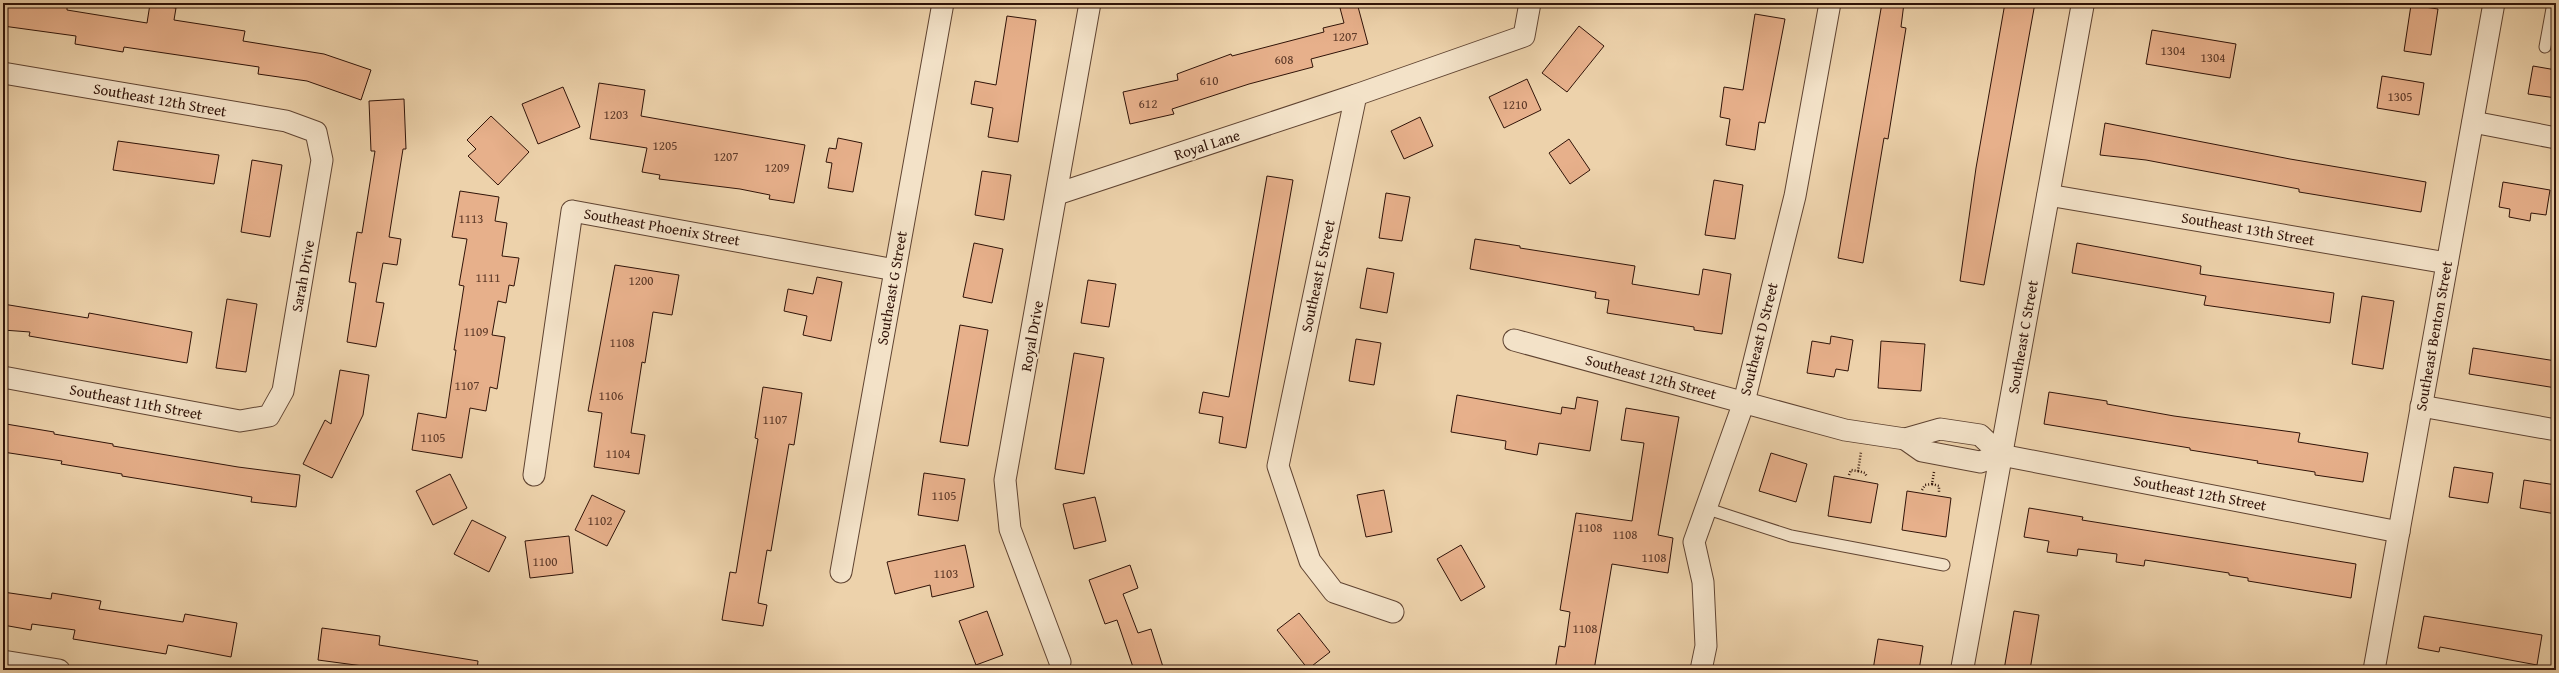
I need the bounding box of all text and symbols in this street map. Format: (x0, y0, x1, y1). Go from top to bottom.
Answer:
house number: 1207 (1332, 27, 1358, 46)
house number: 1304 (2160, 41, 2186, 60)
house number: 1304 (2200, 48, 2226, 67)
house number: 608 (1275, 50, 1293, 69)
house number: 610 (1200, 71, 1218, 90)
street label: Southeast 12th Street (92, 77, 229, 122)
house number: 1305 (2387, 87, 2413, 106)
house number: 612 (1139, 94, 1157, 113)
house number: 1210 (1502, 95, 1528, 114)
house number: 1203 (603, 105, 629, 124)
street label: Royal Lane (1171, 124, 1242, 165)
house number: 1205 (652, 136, 678, 155)
house number: 1207 (713, 147, 739, 166)
house number: 1209 (764, 158, 790, 177)
street label: Southeast Phoenix Street (582, 202, 742, 251)
street label: Southeast 13th Street (2180, 206, 2317, 251)
house number: 1113 (458, 209, 484, 228)
street label: Southeast E Street (1295, 217, 1340, 334)
street label: Southeast G Street (871, 228, 912, 347)
street label: Sarah Drive (286, 238, 319, 314)
street label: Southeast Benton Street (2410, 259, 2457, 413)
house number: 1111 (475, 268, 501, 287)
house number: 1200 (628, 271, 654, 290)
street label: Southeast C Street (2002, 278, 2043, 395)
street label: Southeast D Street (1734, 279, 1783, 398)
street label: Royal Drive (1015, 299, 1048, 373)
house number: 1109 (463, 322, 489, 341)
house number: 1108 (609, 333, 635, 352)
street label: Southeast 12th Street (1583, 349, 1720, 404)
house number: 1107 (454, 376, 480, 395)
street label: Southeast 11th Street (68, 378, 205, 425)
house number: 1106 (598, 386, 624, 405)
house number: 1107 (762, 410, 788, 429)
house number: 1105 (420, 428, 446, 447)
house number: 1104 (605, 444, 631, 463)
street label: Southeast 12th Street (2132, 469, 2269, 516)
house number: 1105 (931, 486, 957, 505)
house number: 1102 (587, 511, 613, 530)
house number: 1108 (1577, 518, 1603, 537)
house number: 1108 (1612, 525, 1638, 544)
house number: 1108 (1641, 548, 1667, 567)
house number: 1100 (532, 552, 558, 571)
house number: 1103 (933, 564, 959, 583)
house number: 1108 (1572, 619, 1598, 638)

